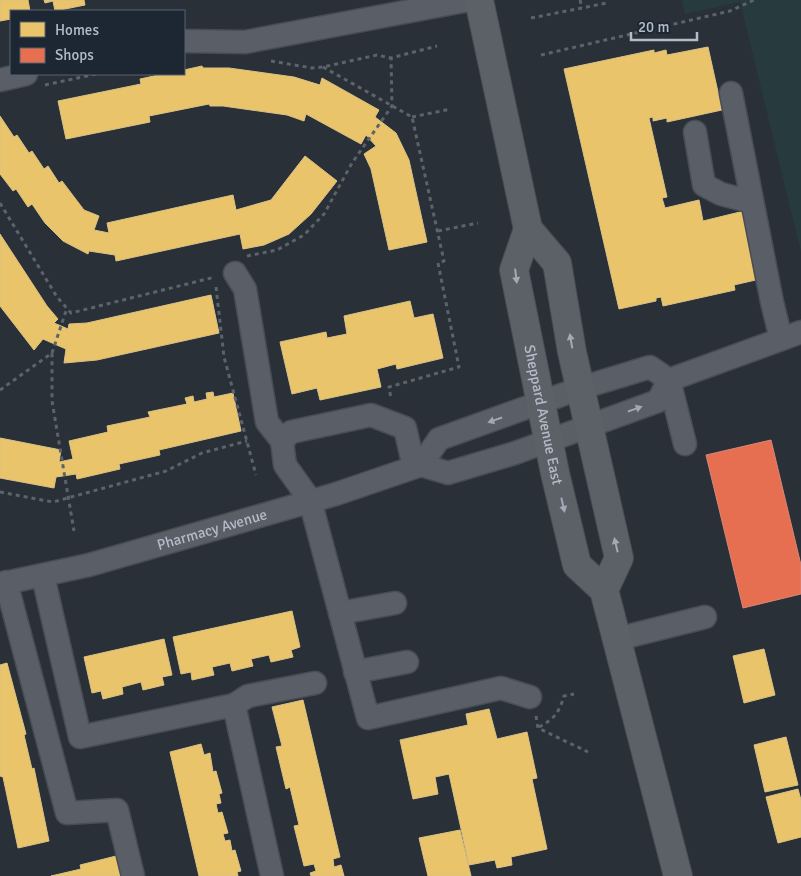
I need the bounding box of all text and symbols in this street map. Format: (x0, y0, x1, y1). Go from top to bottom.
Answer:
legend (10, 10, 185, 75)
scale bar (631, 10, 697, 42)
text: 20 m (638, 18, 669, 36)
text: Homes (55, 21, 99, 39)
text: Shops (55, 46, 94, 64)
one-way arrow (512, 268, 520, 284)
one-way arrow (566, 332, 574, 348)
street label: Sheppard Avenue East (520, 343, 566, 486)
one-way arrow (628, 405, 643, 413)
one-way arrow (487, 416, 502, 424)
one-way arrow (559, 498, 567, 513)
street label: Pharmacy Avenue (155, 505, 269, 554)
one-way arrow (612, 537, 620, 552)

